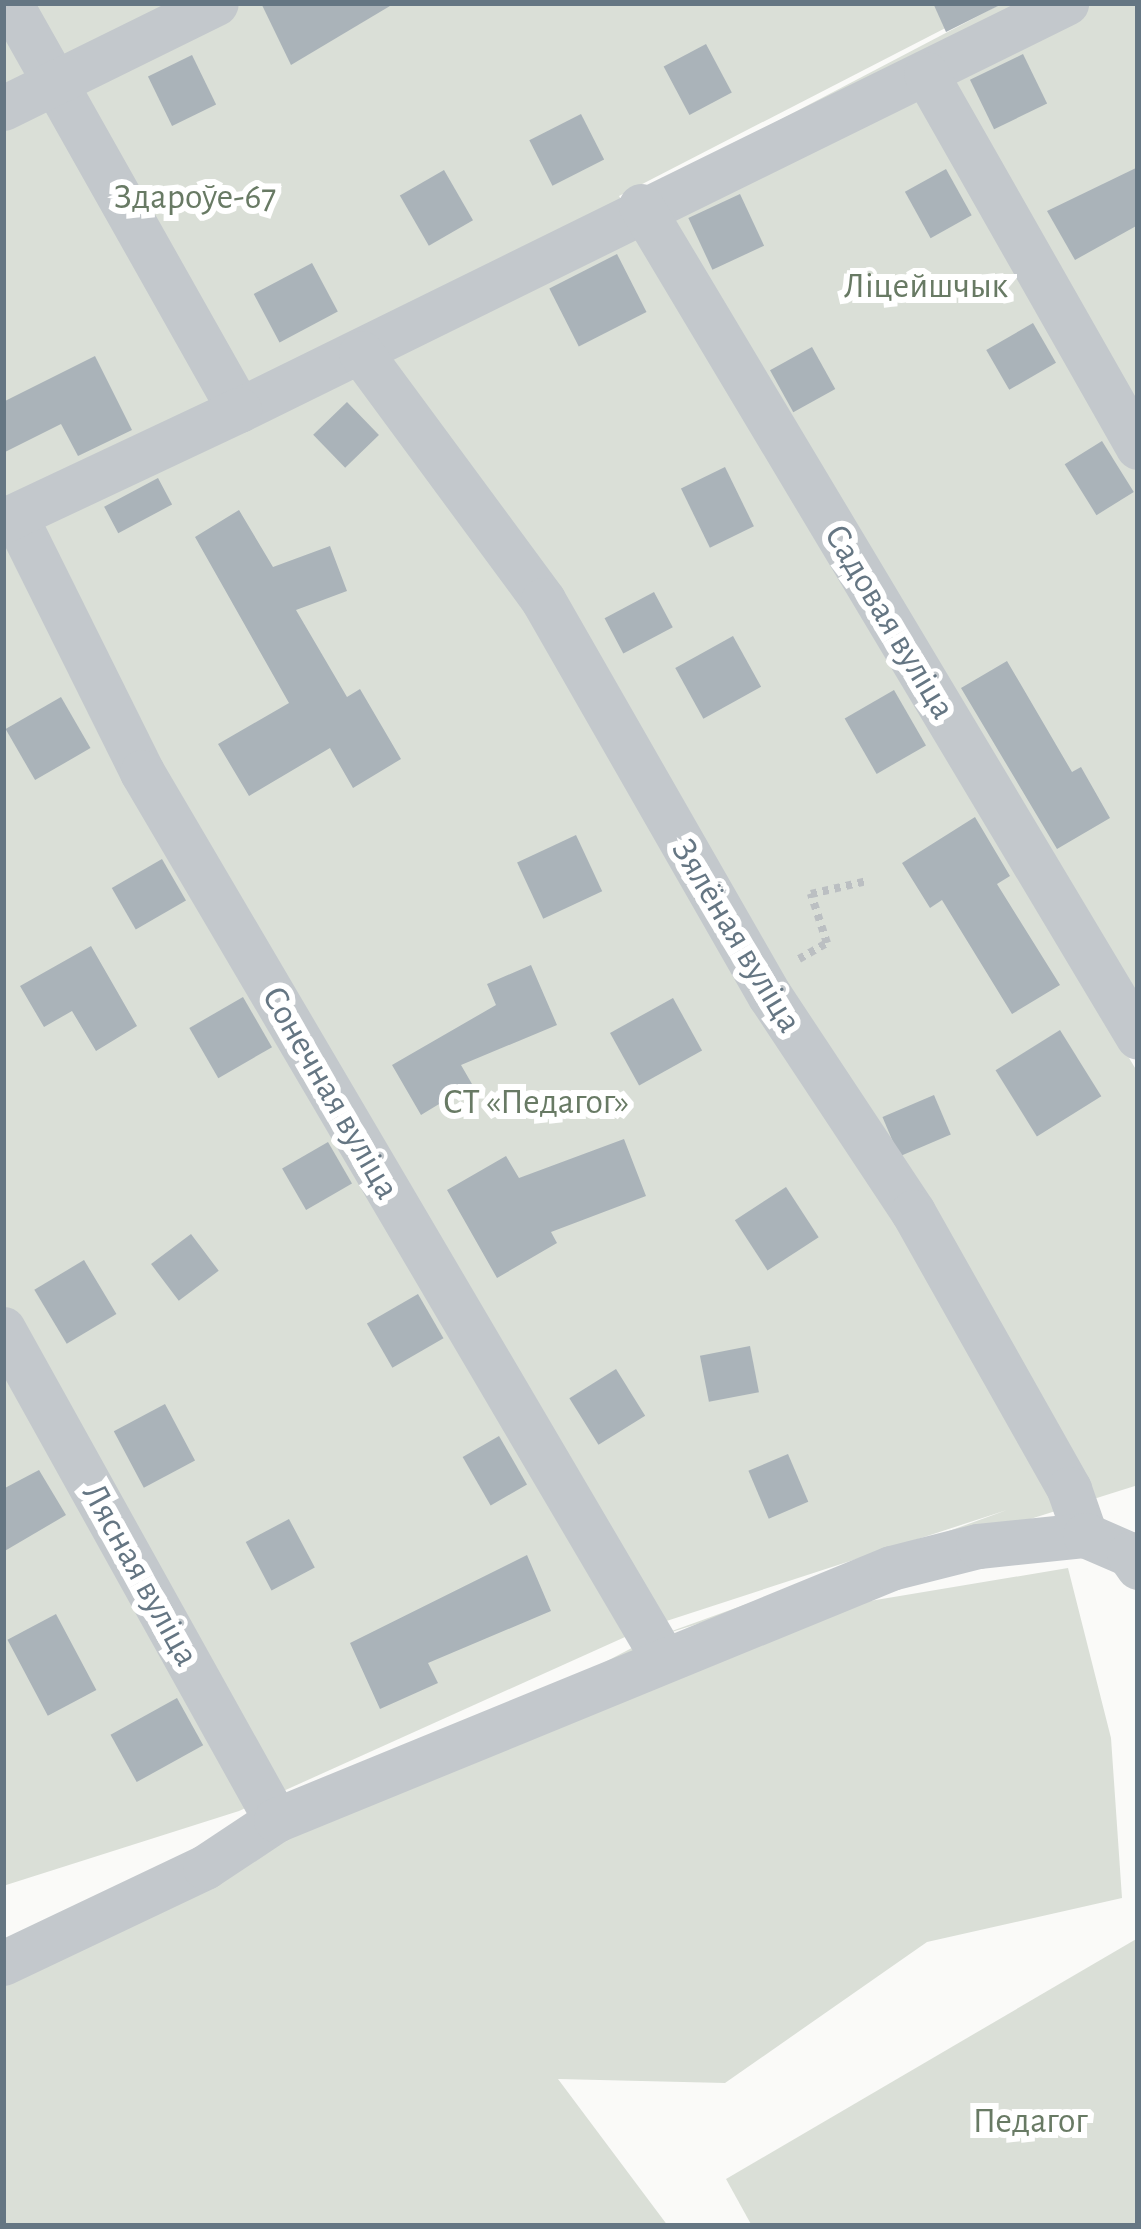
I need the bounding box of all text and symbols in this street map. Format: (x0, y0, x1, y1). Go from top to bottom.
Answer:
park label: Здароўе-67 (114, 176, 276, 220)
park label: Ліцейшчык (844, 265, 1008, 309)
street label: Садовая вуліца (814, 517, 964, 727)
street label: Зялёная вуліца (661, 831, 811, 1041)
street label: Сонечная вуліца (252, 979, 408, 1207)
park label: СТ «Педагог» (443, 1081, 629, 1125)
street label: Лясная вуліца (72, 1476, 208, 1674)
park label: Педагог (972, 2100, 1088, 2144)

